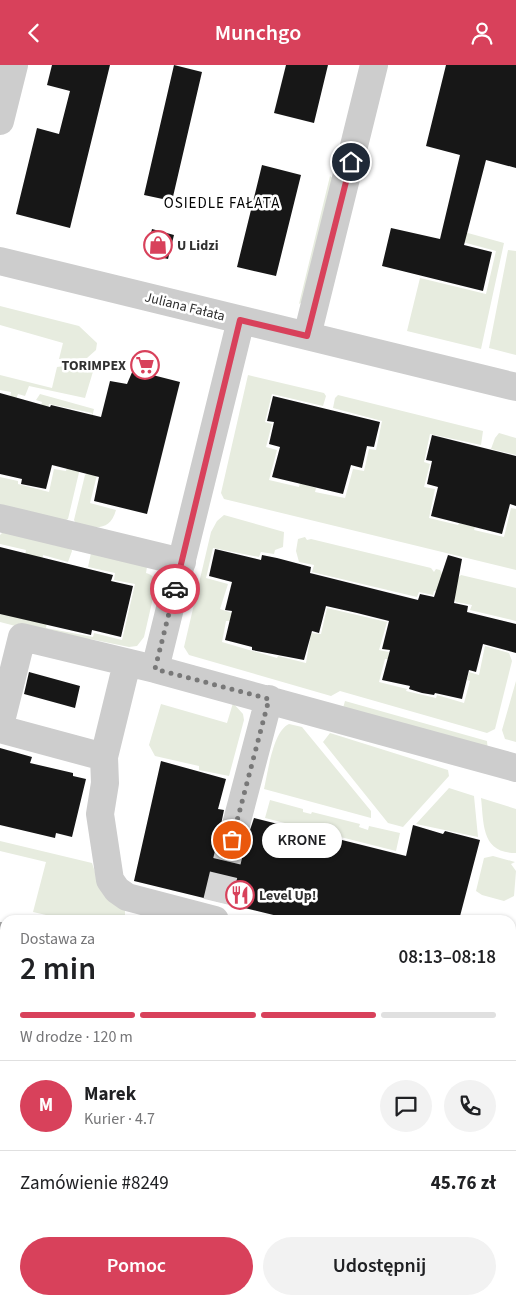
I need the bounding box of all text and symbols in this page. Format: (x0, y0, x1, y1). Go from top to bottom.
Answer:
text: Munchgo (215, 17, 301, 49)
icon: back (20, 19, 48, 47)
icon: person (468, 19, 496, 47)
pin (330, 141, 372, 183)
icon: home (337, 148, 365, 176)
district label: OSIEDLE FAŁATA (164, 193, 280, 214)
shop icon: U Lidzi (143, 230, 173, 260)
place label: U Lidzi (177, 236, 219, 256)
street label: Juliana Fałata (143, 287, 227, 327)
supermarket icon: TORIMPEX (130, 350, 160, 380)
place label: TORIMPEX (62, 356, 126, 376)
courier (150, 564, 200, 614)
icon: car (161, 575, 189, 603)
pin (211, 819, 253, 861)
callout: KRONE (262, 823, 342, 857)
icon: bag (218, 826, 246, 854)
text: KRONE (278, 829, 326, 851)
restaurant icon: Level Up! (225, 880, 255, 910)
place label: Level Up! (259, 886, 317, 906)
text: Dostawa za (20, 928, 95, 950)
text: 08:13–08:18 (398, 944, 496, 971)
text: 2 min (20, 946, 96, 992)
text: W drodze · 120 m (20, 1026, 133, 1048)
button: chat (380, 1080, 432, 1132)
button: phone (444, 1080, 496, 1132)
text: Marek (84, 1081, 136, 1108)
text: M (39, 1092, 53, 1119)
text: Kurier · 4.7 (84, 1108, 155, 1130)
text: Zamówienie #8249 (20, 1170, 169, 1197)
text: 45.76 zł (431, 1170, 496, 1197)
button: Pomoc (20, 1237, 253, 1295)
button: Udostępnij (263, 1237, 496, 1295)

